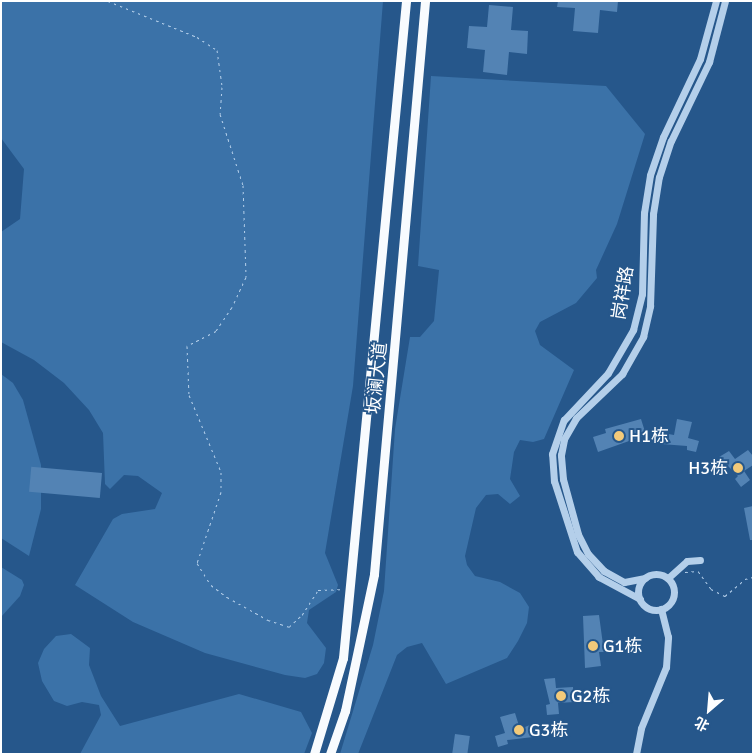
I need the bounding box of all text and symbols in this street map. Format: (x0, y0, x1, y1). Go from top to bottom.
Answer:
street label: 岗祥路 (608, 265, 638, 321)
street label: 坂澜大道 (362, 341, 392, 415)
place label: H1栋 (629, 425, 669, 447)
marker: H1栋 (613, 430, 625, 442)
place label: H3栋 (688, 457, 728, 479)
marker: H3栋 (732, 462, 744, 474)
place label: G1栋 (603, 635, 642, 657)
marker: G1栋 (587, 640, 599, 652)
place label: G2栋 (571, 685, 610, 707)
north arrow (684, 685, 734, 735)
marker: G2栋 (555, 690, 567, 702)
text: 北 (692, 713, 712, 735)
place label: G3栋 (529, 719, 568, 741)
marker: G3栋 (513, 724, 525, 736)

